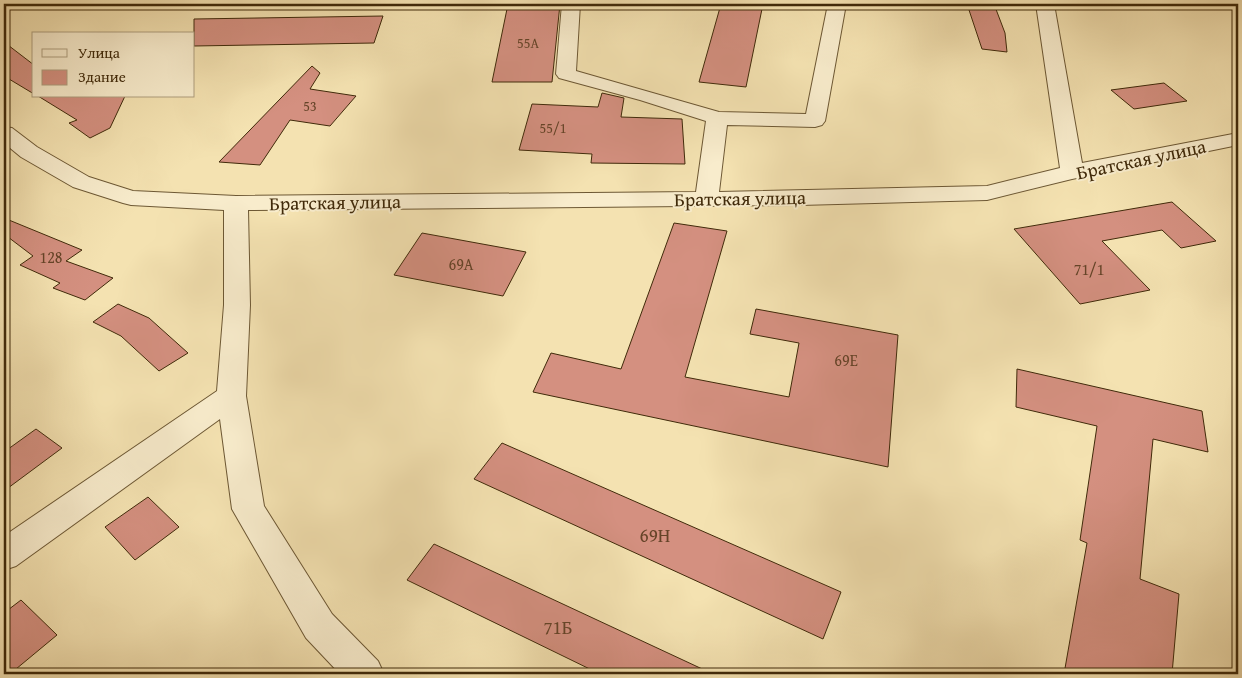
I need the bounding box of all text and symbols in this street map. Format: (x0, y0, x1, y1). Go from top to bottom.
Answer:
legend (32, 32, 195, 98)
house number: 55А (517, 33, 539, 53)
text: Улица (78, 42, 121, 63)
text: Здание (78, 66, 126, 87)
house number: 53 (303, 96, 317, 116)
house number: 55/1 (540, 118, 566, 138)
street label: Братская улица (1074, 132, 1208, 186)
street label: Братская улица (674, 183, 806, 213)
street label: Братская улица (269, 187, 401, 217)
house number: 128 (39, 245, 63, 269)
house number: 69А (448, 252, 474, 276)
house number: 71/1 (1074, 257, 1104, 281)
house number: 69Е (834, 348, 858, 372)
house number: 69Н (640, 521, 670, 549)
house number: 71Б (543, 613, 573, 641)

